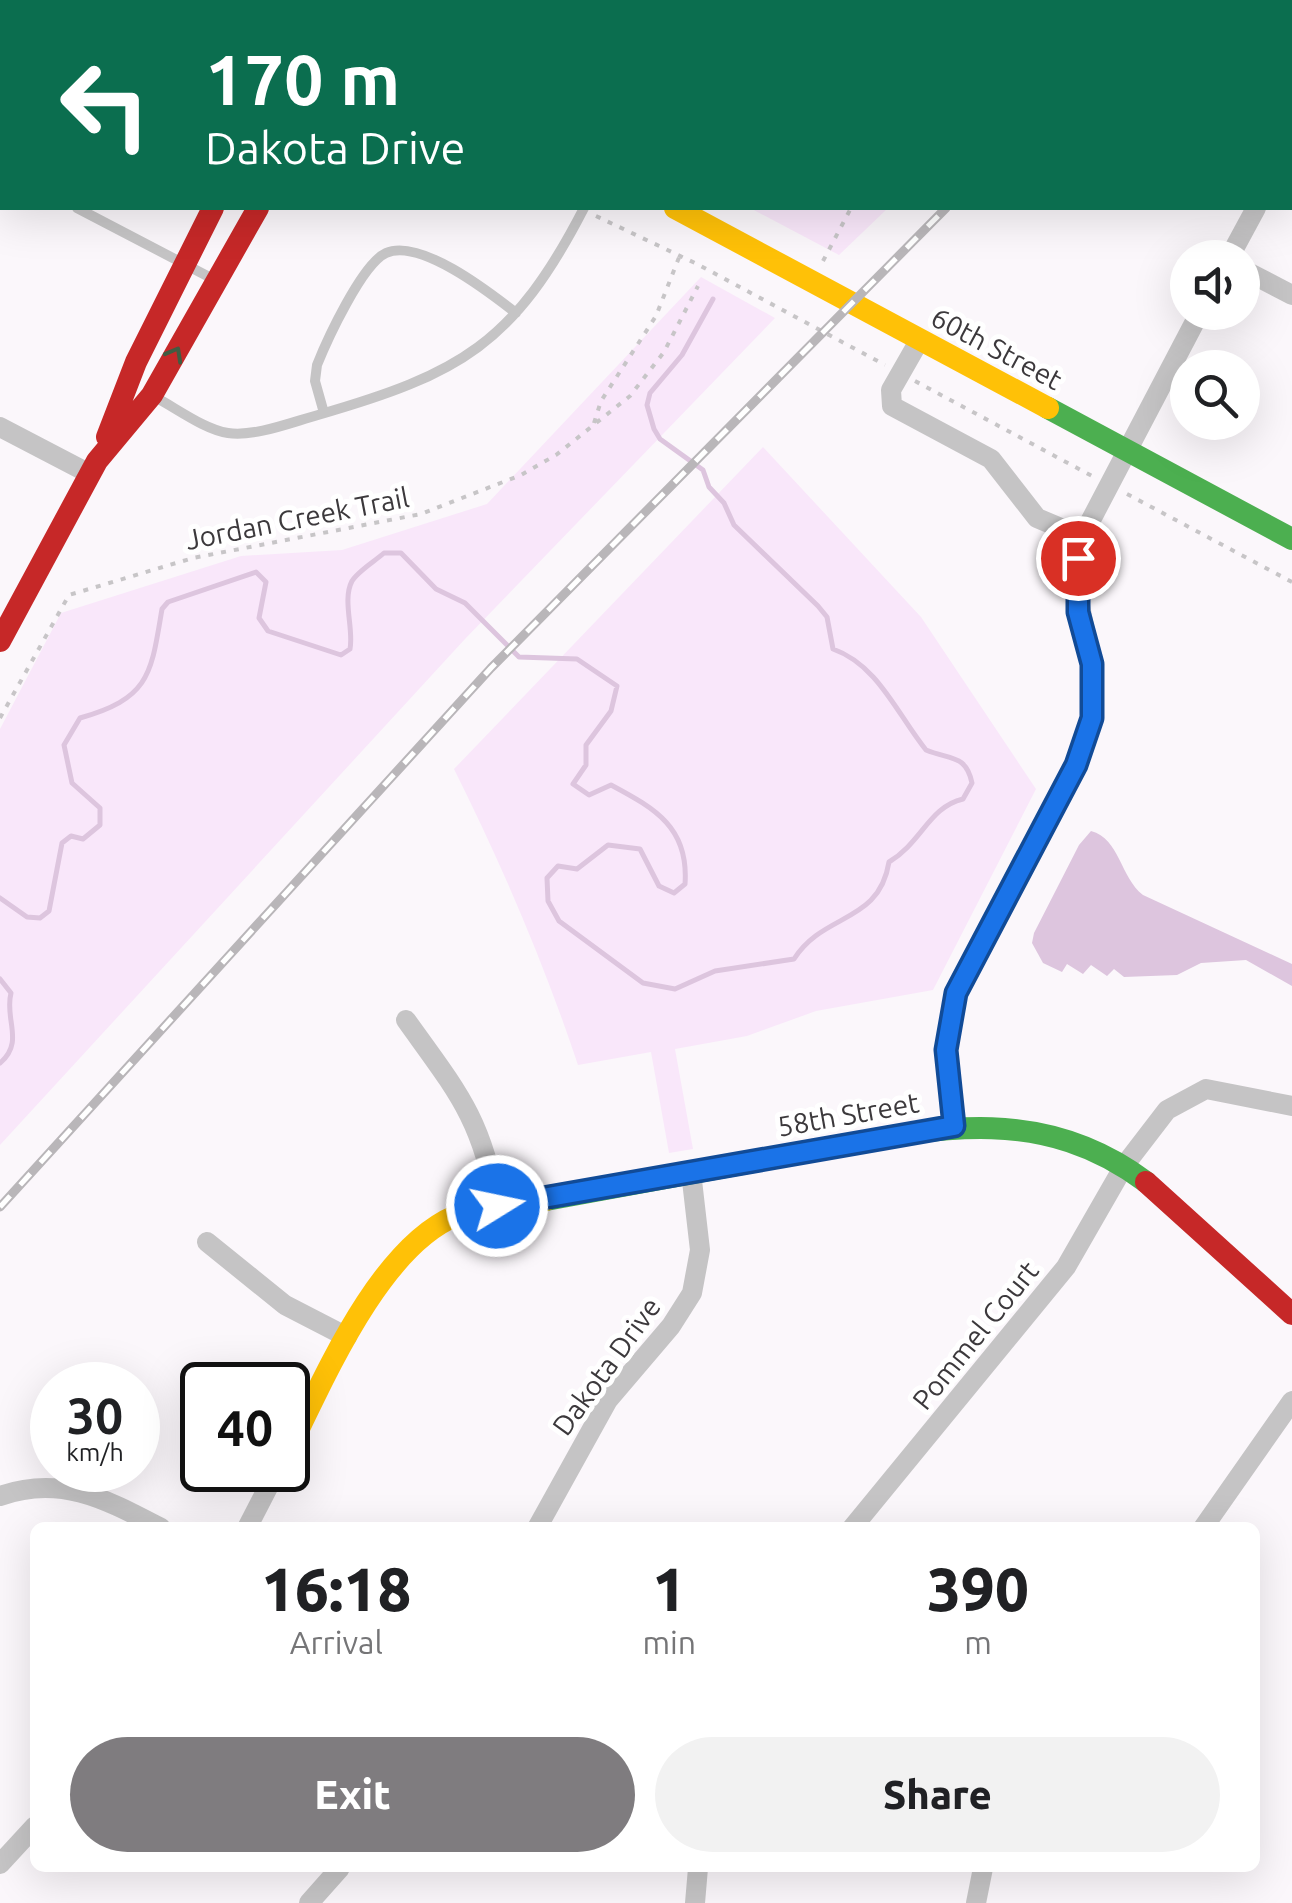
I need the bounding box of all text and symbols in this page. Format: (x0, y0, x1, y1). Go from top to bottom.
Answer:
icon: left (40, 40, 170, 170)
text: 170 m (205, 40, 400, 118)
text: Dakota Drive (205, 122, 465, 173)
map controls (1170, 240, 1260, 440)
button: sound (1170, 240, 1260, 330)
street label: 60th Street (927, 301, 1067, 395)
one-way arrow (162, 347, 182, 365)
button: search (1170, 350, 1260, 440)
street label: Jordan Creek Trail (183, 481, 411, 555)
pin (1036, 516, 1121, 601)
icon: arrive (1051, 531, 1106, 586)
street label: 58th Street (775, 1086, 921, 1142)
position arrow (445, 1154, 549, 1258)
street label: Pommel Court (906, 1255, 1044, 1415)
street label: Dakota Drive (546, 1291, 666, 1441)
speed limit sign: 40 (180, 1362, 310, 1492)
text: 30 (67, 1387, 123, 1443)
text: km/h (66, 1438, 124, 1466)
text: 16:18 (261, 1555, 411, 1622)
text: 1 (652, 1555, 686, 1622)
text: 390 (927, 1555, 1029, 1622)
text: Arrival (290, 1624, 383, 1660)
text: min (642, 1624, 696, 1660)
text: m (964, 1624, 992, 1660)
button: Exit (70, 1737, 635, 1852)
button: Share (655, 1737, 1220, 1852)

